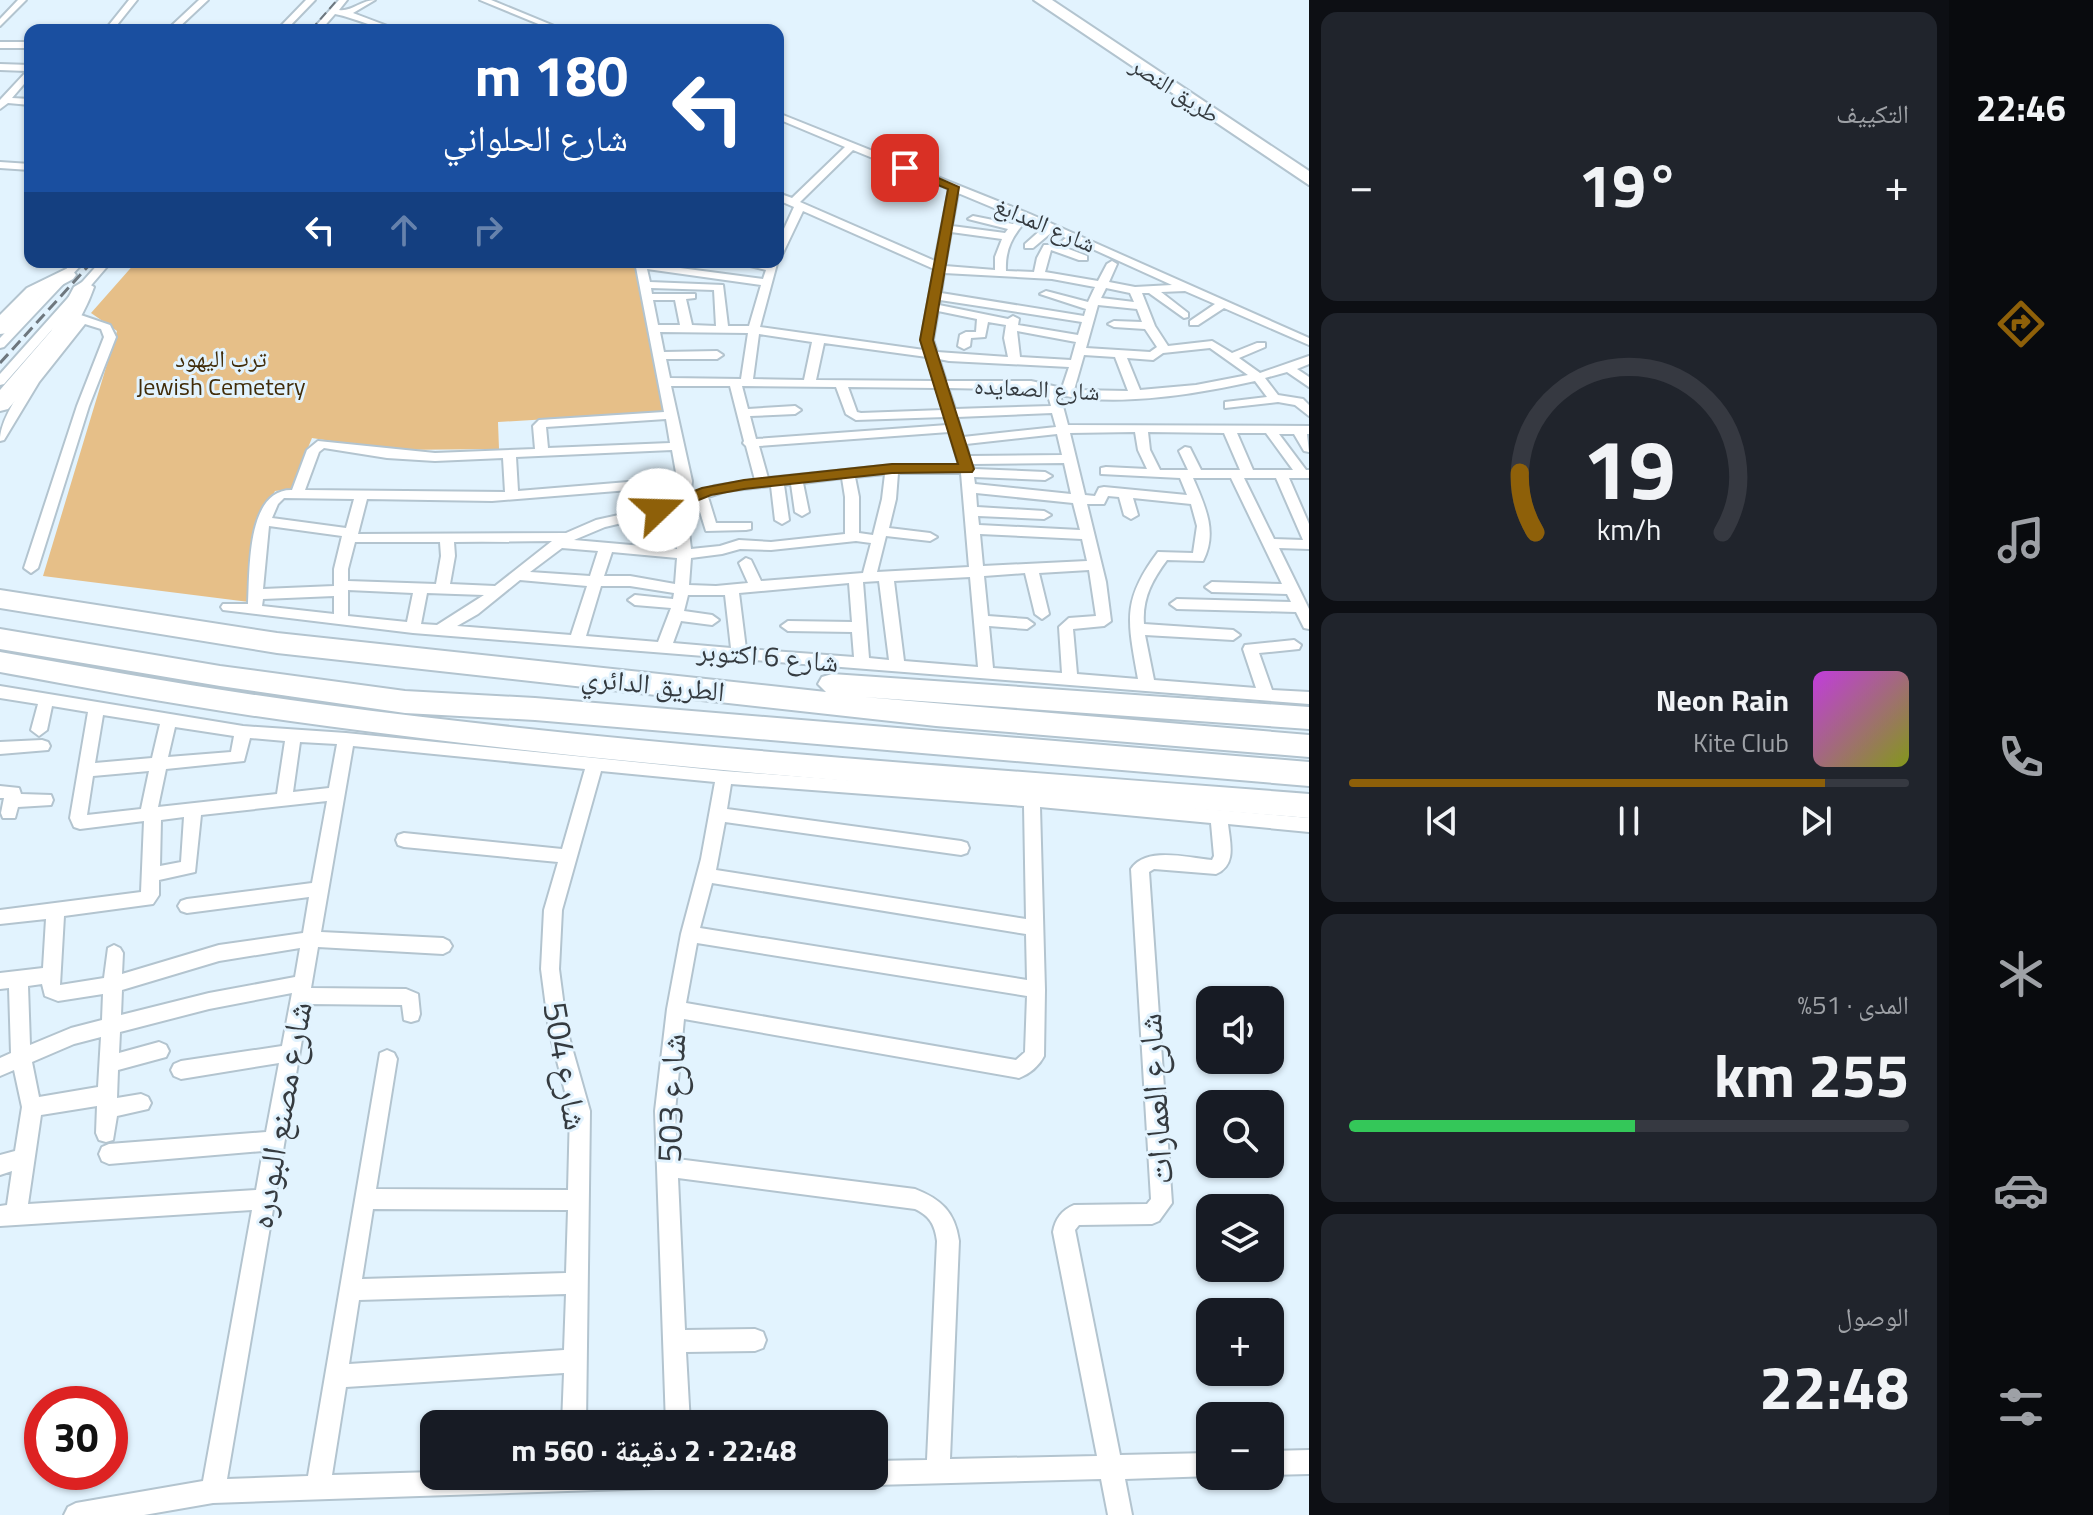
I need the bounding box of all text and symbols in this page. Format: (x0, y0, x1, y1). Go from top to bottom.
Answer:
text: 180 m (475, 33, 628, 118)
street label: طريق النصر (1123, 46, 1228, 132)
icon: left (656, 56, 760, 160)
text: 22:46 (1976, 80, 2066, 135)
text: التكييف (1836, 94, 1909, 133)
text: شارع الحلواني (443, 110, 628, 165)
pin (871, 134, 939, 202)
text: 19° (1579, 139, 1679, 230)
icon: arrive (883, 146, 927, 190)
text: − (1349, 151, 1374, 218)
text: + (1884, 151, 1909, 218)
street label: شارع المدابغ (989, 187, 1102, 262)
icon: left (298, 208, 342, 252)
icon: ahead (382, 208, 426, 252)
icon: right (466, 208, 510, 252)
icon: directions (1993, 296, 2049, 352)
park label: ترب اليهود Jewish Cemetery (136, 340, 306, 404)
street label: شارع الصعايده (973, 367, 1101, 409)
text: 19 (1582, 404, 1676, 530)
position arrow (616, 468, 700, 552)
text: km/h (1597, 508, 1661, 551)
icon: music (1993, 512, 2049, 568)
street label: شارع 6 اكتوبر (695, 628, 841, 683)
street label: الطريق الدائري (579, 655, 727, 715)
text: Neon Rain (1656, 677, 1789, 723)
text: Kite Club (1693, 723, 1789, 762)
icon: phone (1993, 729, 2049, 785)
icon: previous (1420, 799, 1464, 843)
icon: pause (1607, 799, 1651, 843)
icon: next (1794, 799, 1838, 843)
icon: climate (1993, 946, 2049, 1002)
text: المدى · 51% (1797, 985, 1909, 1024)
map controls (1196, 986, 1284, 1490)
button: sound (1196, 986, 1284, 1074)
street label: شارع مصنع البودره (233, 997, 325, 1233)
street label: شارع 504 (530, 998, 604, 1134)
street label: شارع العمارات (1122, 1012, 1186, 1186)
text: 255 km (1714, 1029, 1909, 1120)
street label: شارع 503 (642, 1032, 698, 1163)
button: search (1196, 1090, 1284, 1178)
icon: car (1993, 1162, 2049, 1218)
button: layers (1196, 1194, 1284, 1282)
text: الوصول (1837, 1297, 1909, 1336)
button: + (1196, 1298, 1284, 1386)
text: 22:48 (1759, 1341, 1909, 1432)
icon: filters (1993, 1379, 2049, 1435)
speed limit sign: 30 (24, 1386, 128, 1490)
button: − (1196, 1402, 1284, 1490)
text: 22:48 · 2 دقيقة · 560 m (511, 1427, 797, 1473)

